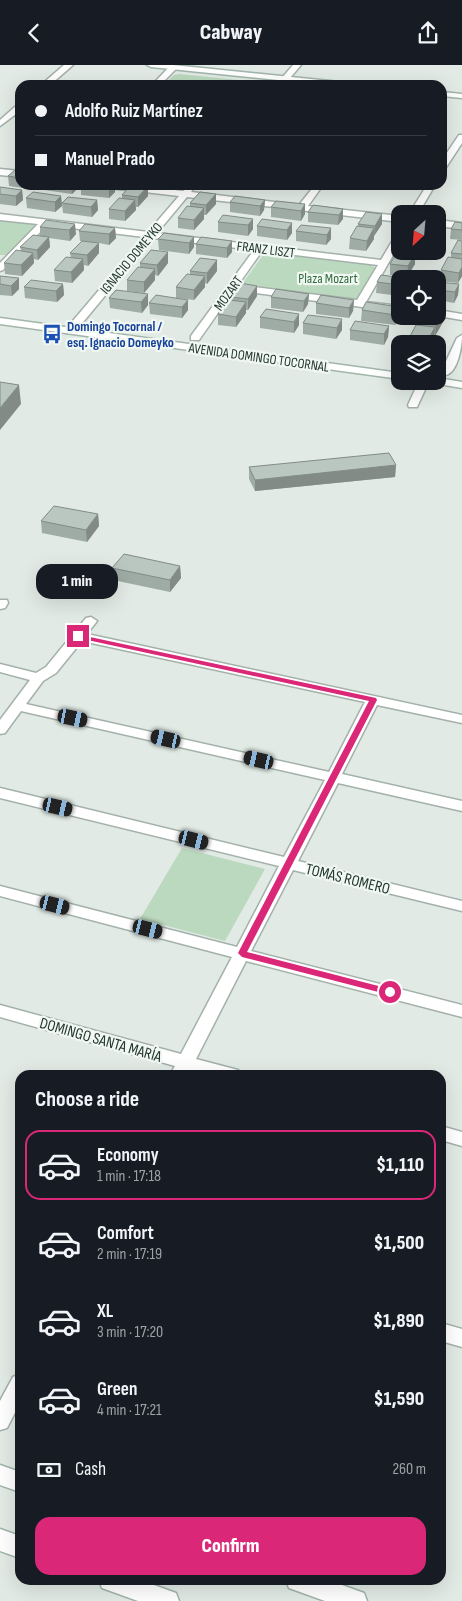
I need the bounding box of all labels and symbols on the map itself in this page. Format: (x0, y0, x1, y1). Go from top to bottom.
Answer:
north arrow (391, 205, 446, 260)
street label: IGNACIO DOMEYKO (96, 219, 166, 298)
street label: FRANZ LISZT (236, 237, 296, 262)
park label: Plaza Mozart (298, 270, 358, 287)
street label: MOZART (210, 272, 247, 314)
place label: Domingo Tocornal / esq. Ignacio Domeyko (67, 318, 174, 351)
bus stop icon: Domingo Tocornal / esq. Ignacio Domeyko (41, 323, 63, 345)
street label: AVENIDA DOMINGO TOCORNAL (187, 339, 330, 376)
callout: 1 min (37, 563, 119, 599)
route end (67, 625, 89, 647)
car (56, 708, 89, 728)
car (149, 728, 182, 750)
car (242, 749, 275, 771)
car (41, 796, 74, 818)
car (177, 829, 210, 851)
street label: TOMÁS ROMERO (303, 860, 392, 899)
car (38, 894, 71, 916)
car (131, 918, 164, 940)
route start (379, 981, 401, 1003)
street label: DOMINGO SANTA MARÍA (37, 1014, 164, 1067)

